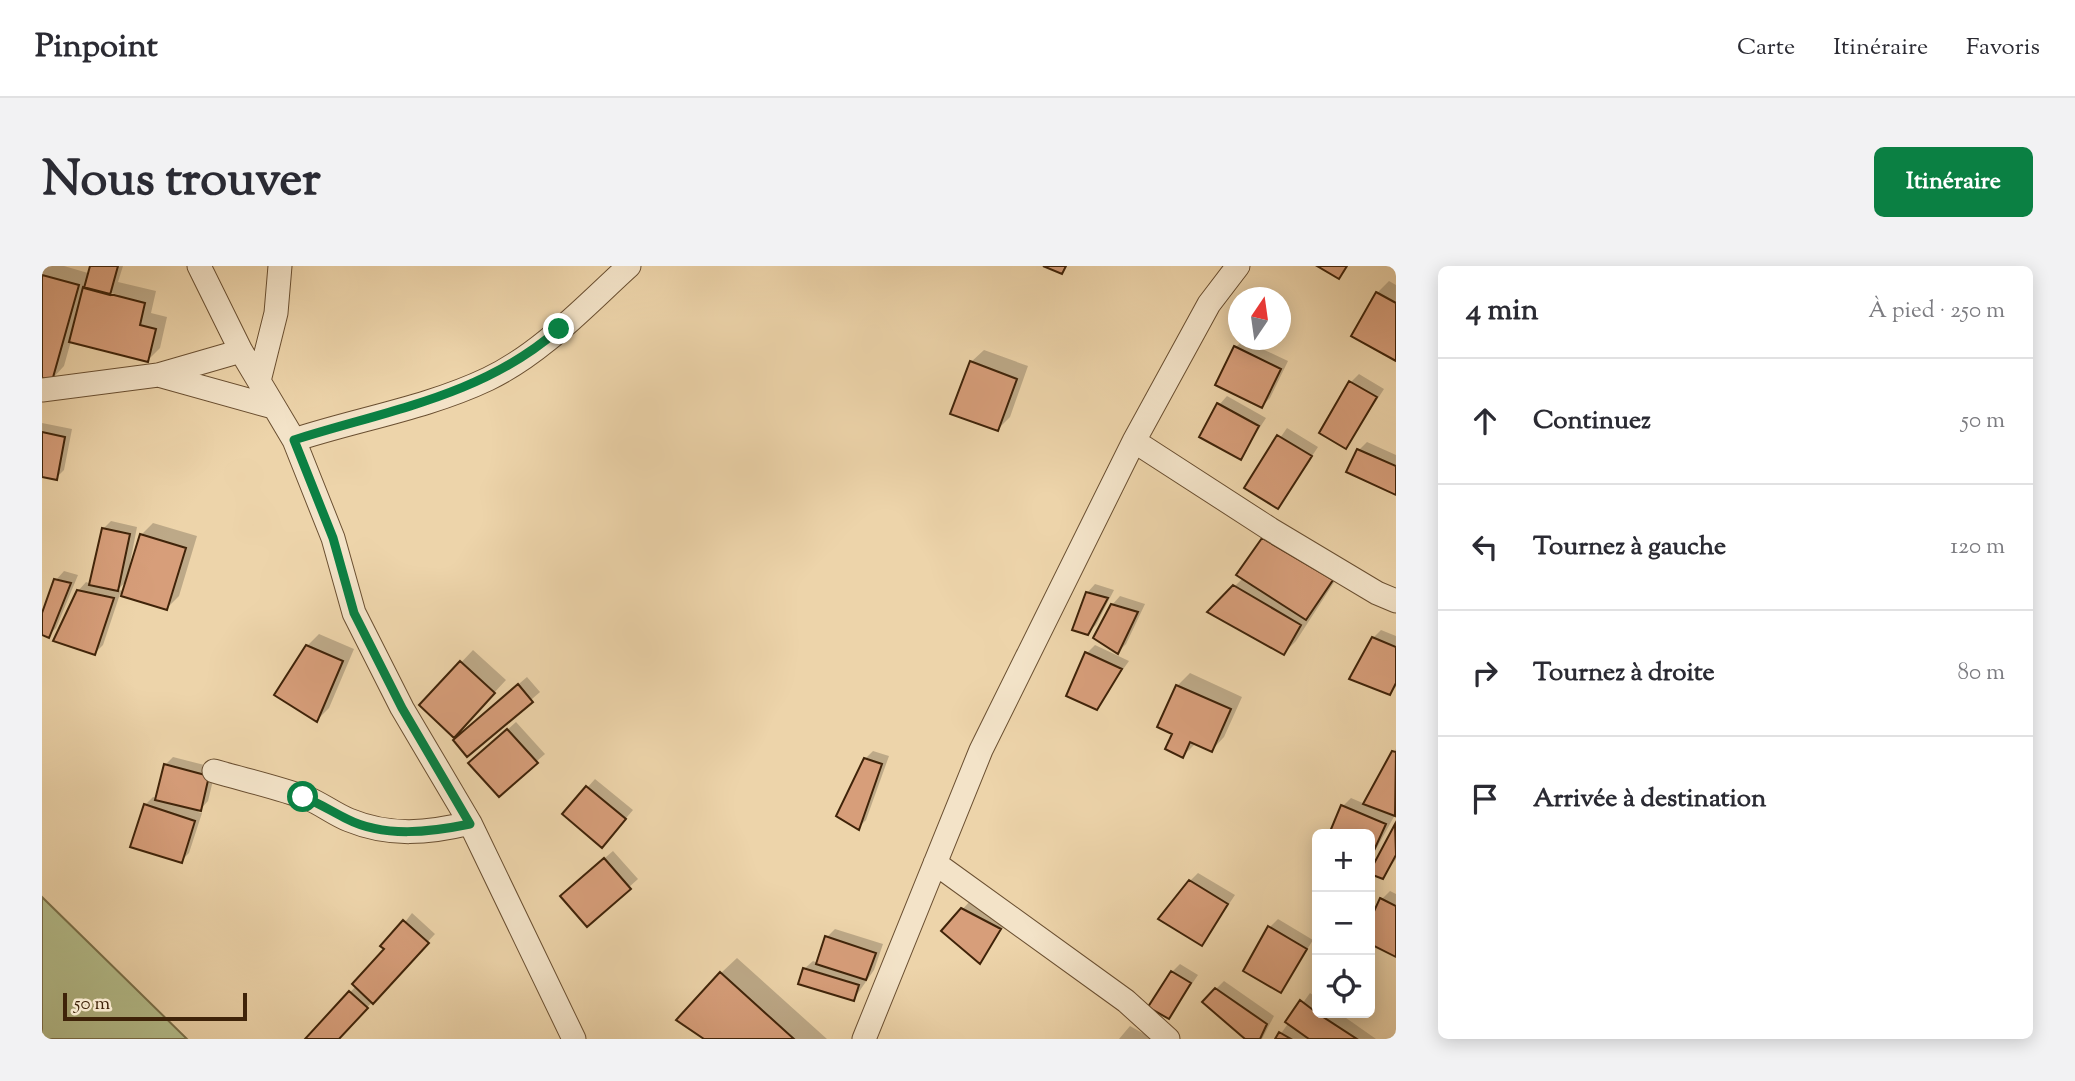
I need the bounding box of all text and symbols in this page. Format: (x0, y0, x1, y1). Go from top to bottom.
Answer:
text: Pinpoint (35, 24, 158, 72)
text: Carte (1737, 31, 1795, 65)
text: Itinéraire (1833, 31, 1928, 65)
text: Favoris (1966, 31, 2040, 65)
text: Nous trouver (42, 147, 321, 217)
button: Itinéraire (1874, 147, 2033, 217)
north arrow (1228, 287, 1291, 350)
text: 4 min (1466, 290, 1539, 333)
text: À pied · 250 m (1868, 295, 2005, 328)
route end (543, 313, 574, 344)
icon: ahead (1466, 402, 1504, 440)
text: Continuez (1533, 403, 1651, 440)
text: 50 m (1961, 405, 2005, 438)
icon: left (1466, 528, 1504, 566)
text: Tournez à gauche (1533, 529, 1726, 566)
text: 120 m (1950, 531, 2005, 564)
icon: right (1466, 654, 1504, 692)
text: Tournez à droite (1533, 655, 1715, 692)
text: 80 m (1957, 657, 2005, 690)
icon: arrive (1466, 780, 1504, 818)
route start (287, 781, 318, 812)
text: Arrivée à destination (1533, 781, 1766, 818)
map controls (1312, 829, 1375, 1018)
button: + (1312, 829, 1375, 892)
button: − (1312, 892, 1375, 955)
button: locate (1312, 955, 1375, 1018)
scale bar (63, 990, 247, 1022)
text: 50 m (74, 991, 110, 1018)

